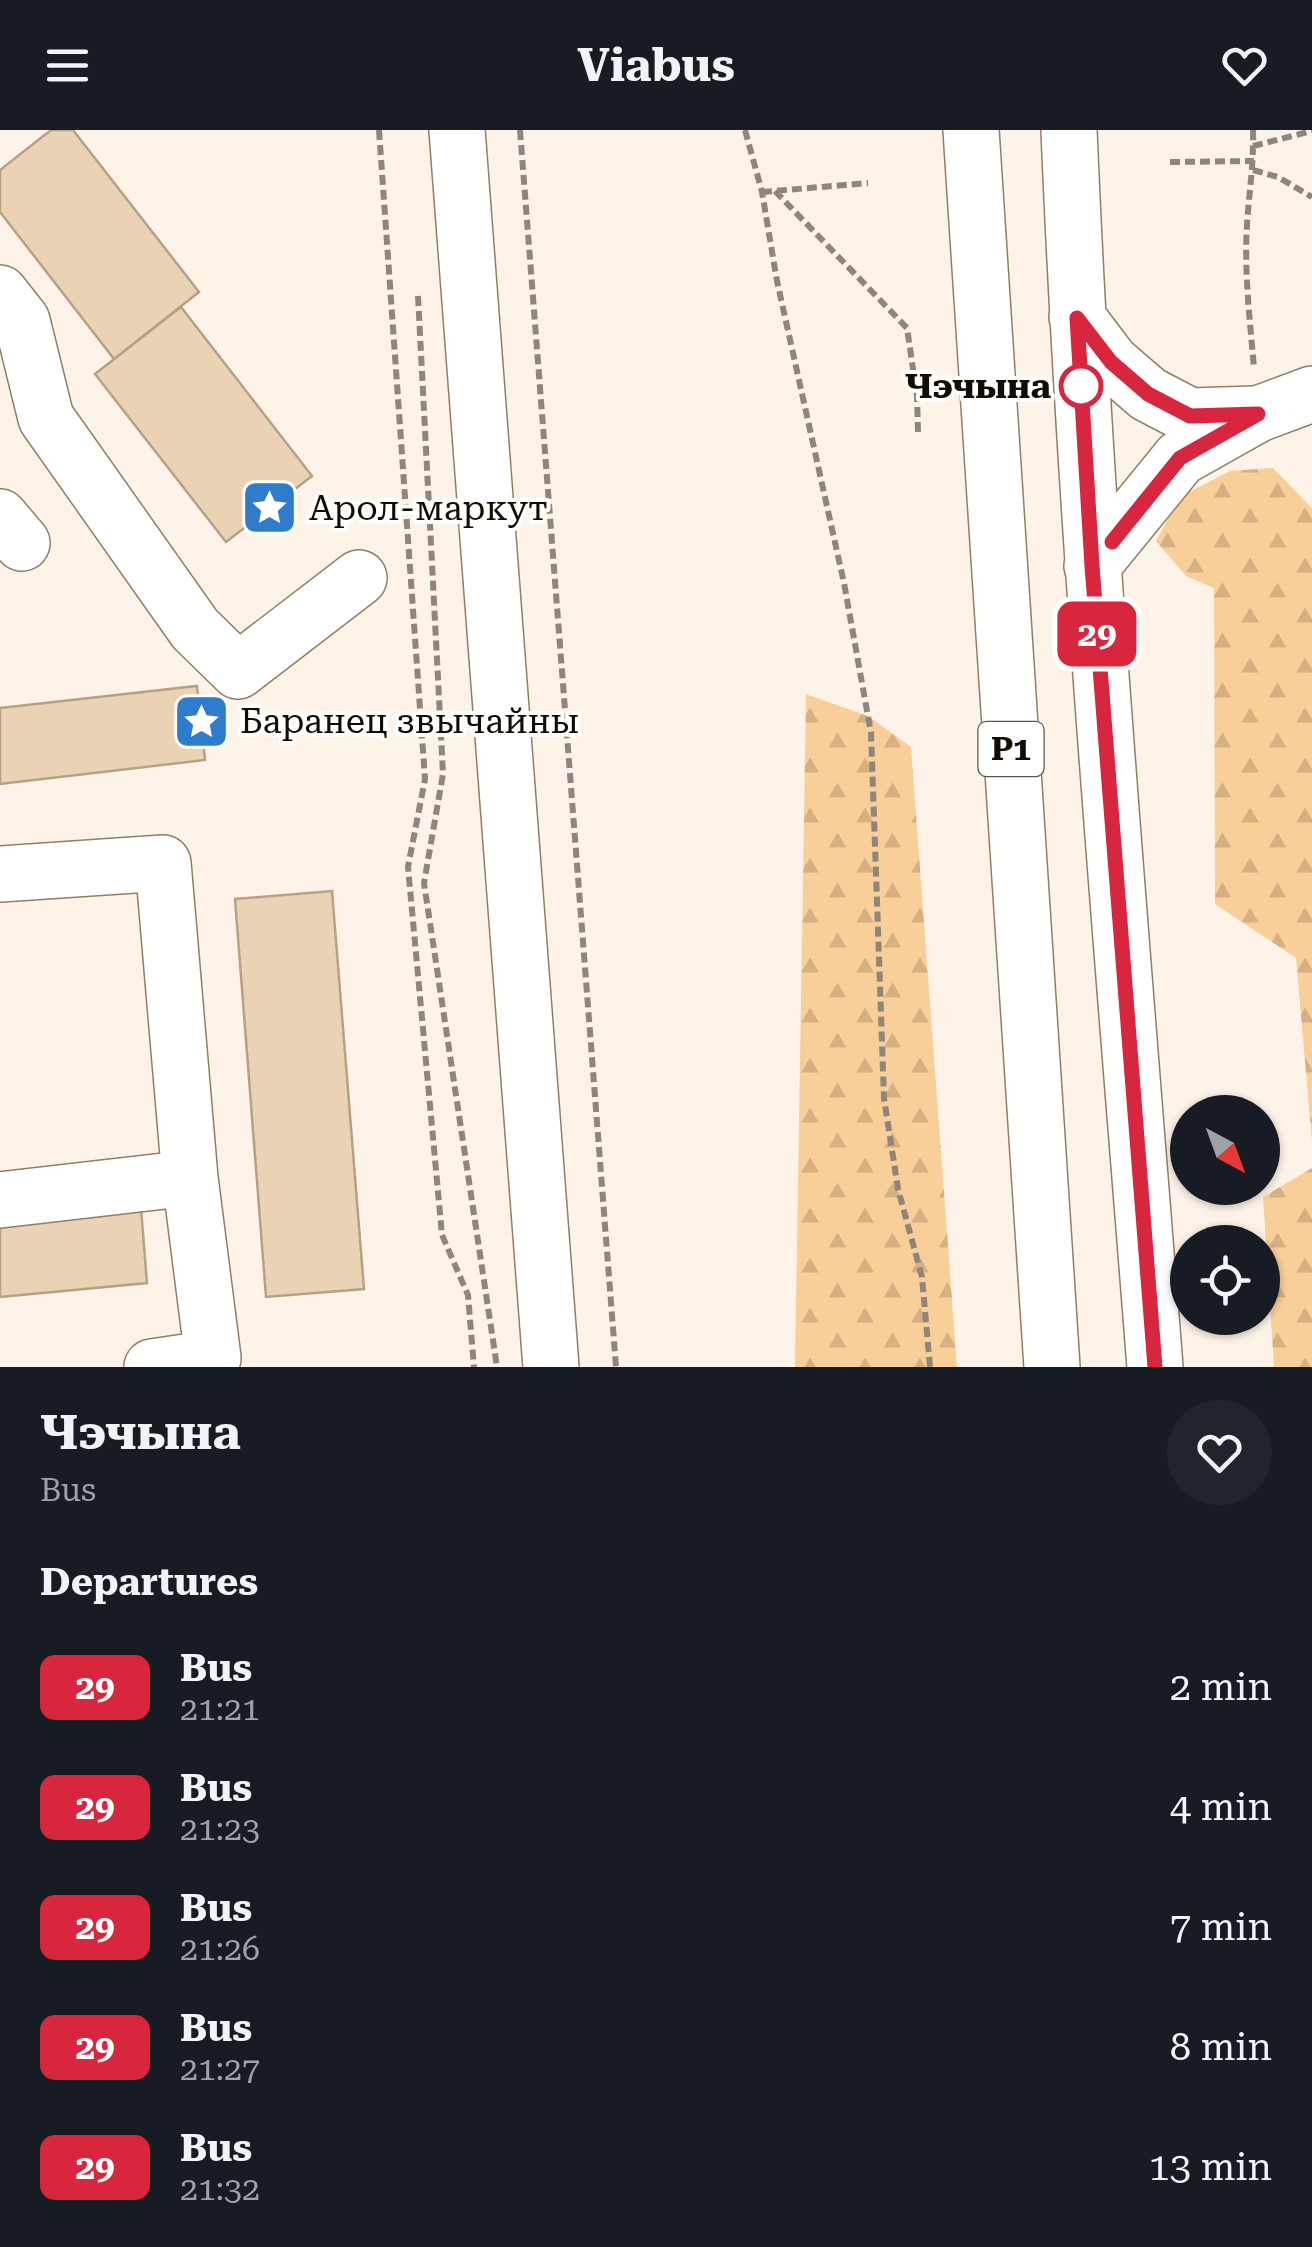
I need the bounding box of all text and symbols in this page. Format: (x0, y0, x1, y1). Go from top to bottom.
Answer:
icon: menu (40, 38, 95, 93)
icon: heart (1217, 38, 1272, 93)
text: Viabus (577, 39, 735, 92)
marker: Чэчына (1060, 365, 1102, 407)
place label: Чэчына (905, 366, 1051, 407)
place icon: Арол-маркут (240, 478, 300, 538)
place label: Арол-маркут (309, 488, 548, 529)
line badge: 29 (1052, 602, 1142, 666)
text: 29 (1077, 614, 1117, 655)
place icon: Баранец звычайны (171, 691, 231, 751)
place label: Баранец звычайны (240, 701, 579, 742)
road number: Р1 (978, 722, 1044, 776)
north arrow (1170, 1095, 1280, 1205)
map controls (1170, 1095, 1280, 1335)
button: locate (1170, 1225, 1280, 1335)
button: heart (1167, 1400, 1272, 1505)
text: Чэчына (40, 1405, 241, 1461)
text: Bus (40, 1471, 96, 1509)
text: Departures (40, 1560, 258, 1604)
text: Bus (180, 1646, 252, 1690)
text: 2 min (1170, 1665, 1272, 1709)
text: 29 (75, 1667, 115, 1708)
text: 21:21 (180, 1690, 260, 1728)
text: Bus (180, 1766, 252, 1810)
text: 4 min (1170, 1785, 1272, 1829)
text: 29 (75, 1787, 115, 1828)
text: 21:23 (180, 1810, 260, 1848)
text: Bus (180, 1886, 252, 1930)
text: 7 min (1170, 1905, 1272, 1949)
text: 29 (75, 1907, 115, 1948)
text: 21:26 (180, 1930, 260, 1968)
text: Bus (180, 2006, 252, 2050)
text: 8 min (1170, 2025, 1272, 2069)
text: 29 (75, 2027, 115, 2068)
text: 21:27 (180, 2050, 260, 2088)
text: Bus (180, 2126, 252, 2170)
text: 13 min (1149, 2145, 1272, 2189)
text: 29 (75, 2147, 115, 2188)
text: 21:32 (180, 2170, 260, 2208)

